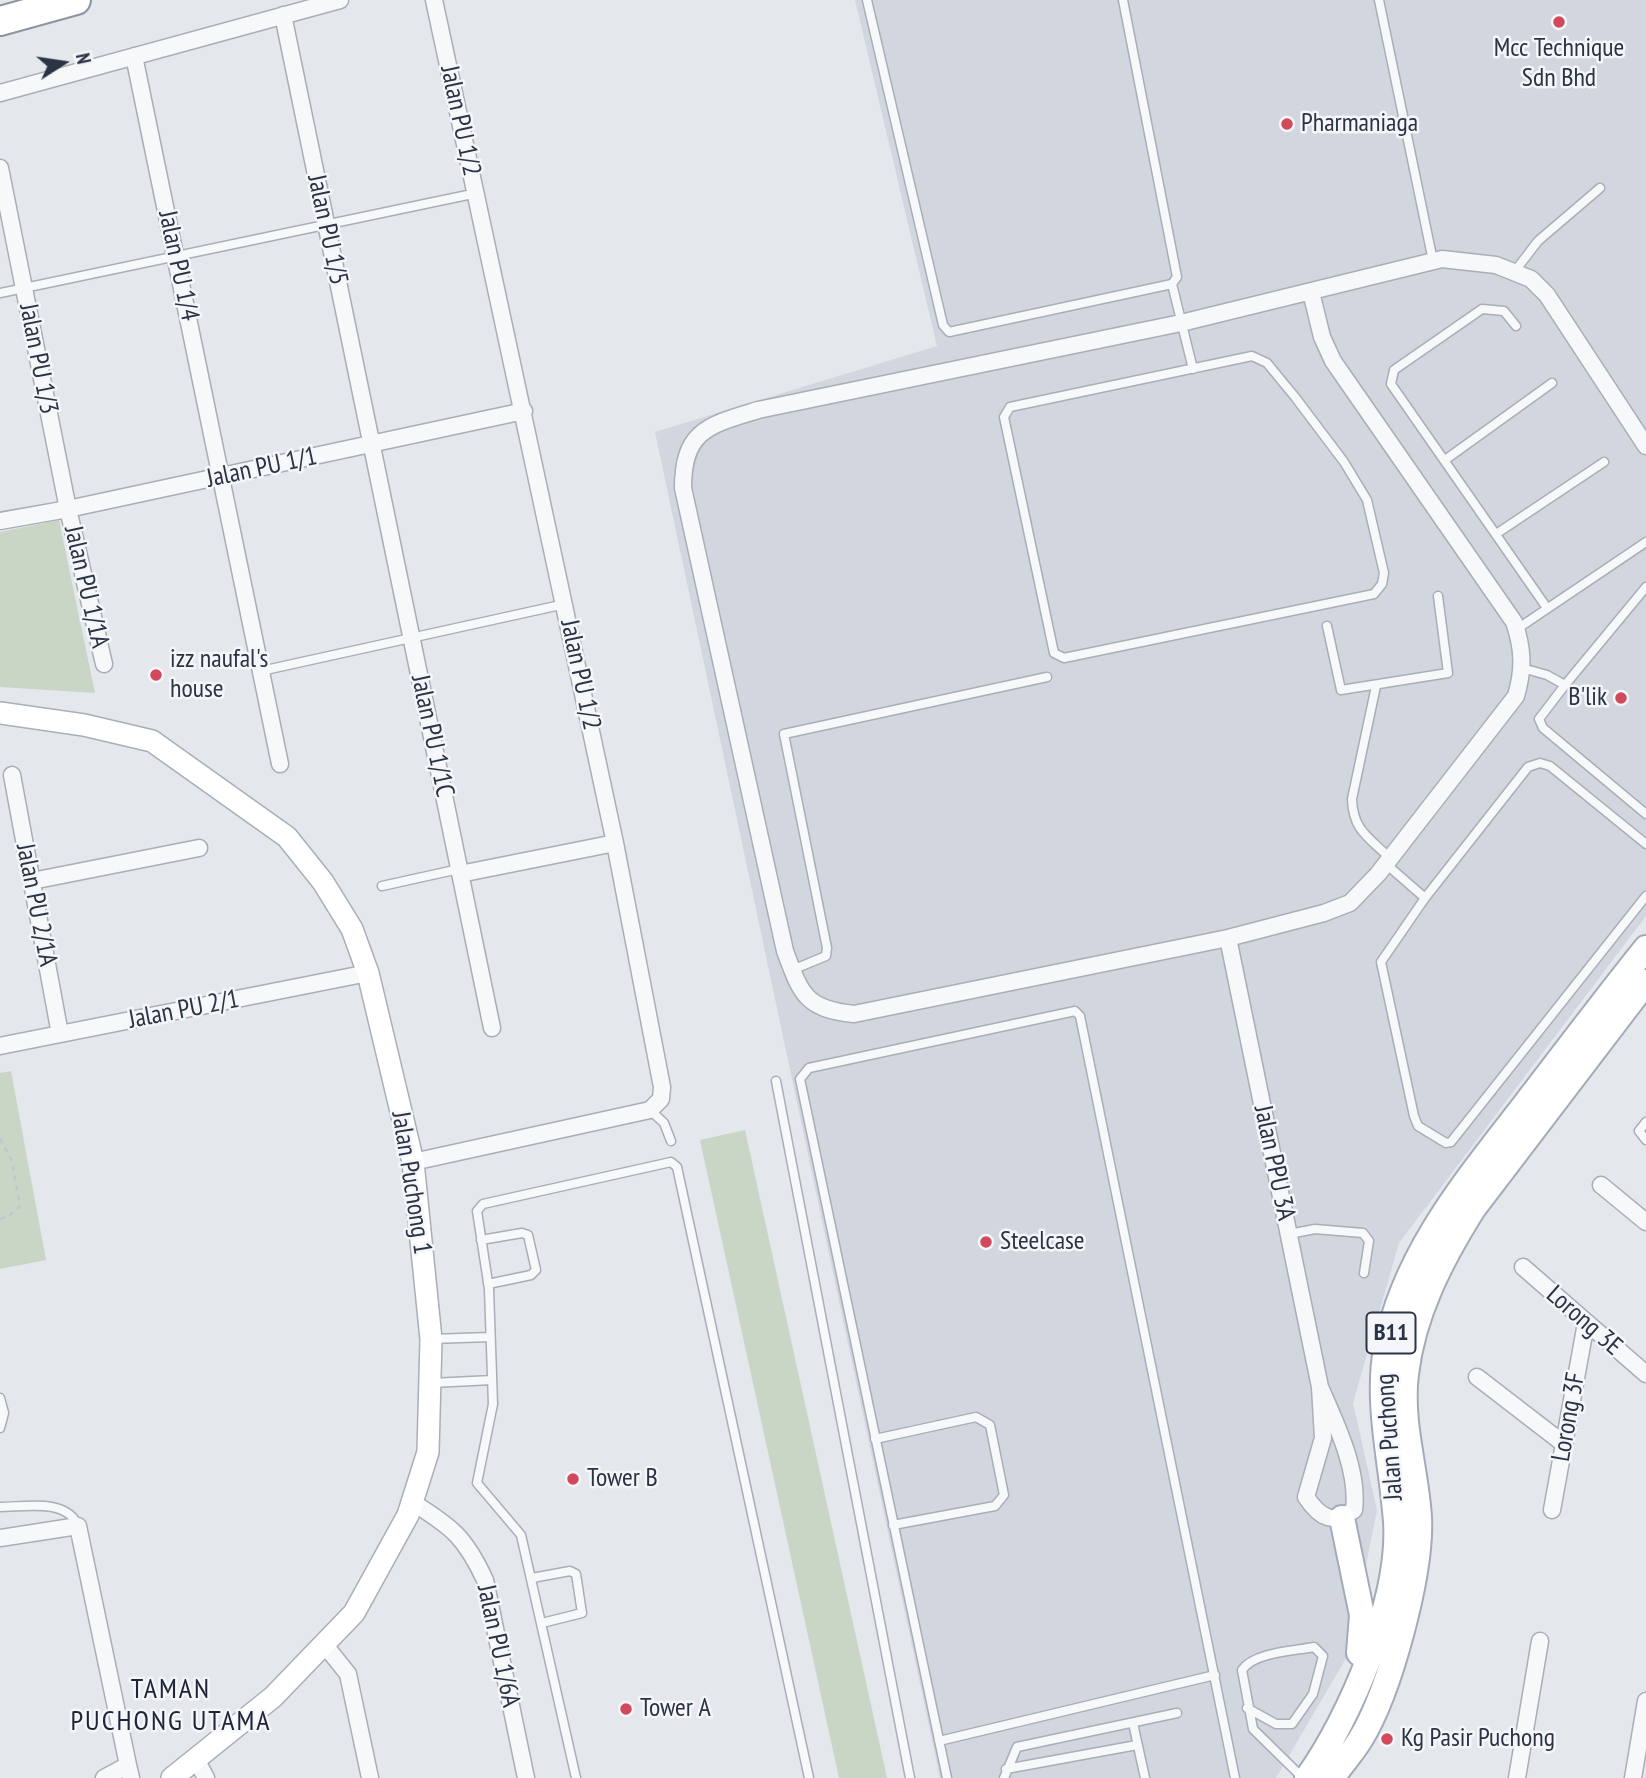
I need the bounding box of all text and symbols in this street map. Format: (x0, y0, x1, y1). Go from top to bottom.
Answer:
marker: Mcc Technique Sdn Bhd (1551, 14, 1567, 30)
north arrow (28, 28, 98, 98)
place label: Mcc Technique Sdn Bhd (1494, 33, 1624, 94)
text: N (71, 51, 96, 66)
street label: Jalan PU 1/2 (433, 63, 487, 179)
place label: Pharmaniaga (1301, 108, 1418, 140)
marker: Pharmaniaga (1279, 116, 1295, 132)
street label: Jalan PU 1/5 (300, 172, 354, 288)
street label: Jalan PU 1/4 (151, 208, 205, 324)
street label: Jalan PU 1/3 (12, 301, 64, 417)
street label: Jalan PU 1/1 (204, 441, 320, 495)
street label: Jalan PU 1/1A (57, 523, 115, 651)
street label: Jalan PU 1/2 (553, 617, 607, 733)
place label: izz naufal's house (170, 644, 268, 706)
marker: izz naufal's house (148, 667, 164, 683)
street label: Jalan PU 1/1C (404, 672, 460, 800)
place label: B'lik (1568, 682, 1607, 714)
marker: B'lik (1613, 690, 1629, 706)
street label: Jalan PU 2/1A (9, 841, 63, 969)
street label: Jalan PU 2/1 (126, 984, 242, 1036)
street label: Jalan PPU 3A (1247, 1103, 1301, 1223)
street label: Jalan Puchong 1 (384, 1109, 438, 1257)
place label: Steelcase (1000, 1226, 1085, 1258)
marker: Steelcase (978, 1234, 994, 1250)
street label: Lorong 3E (1540, 1280, 1628, 1362)
road number: B11 (1366, 1312, 1416, 1353)
street label: Lorong 3F (1546, 1370, 1592, 1464)
street label: Jalan Puchong (1370, 1373, 1410, 1501)
place label: Tower B (587, 1463, 658, 1495)
marker: Tower B (565, 1471, 581, 1487)
street label: Jalan PU 1/6A (470, 1582, 526, 1710)
district label: TAMAN PUCHONG UTAMA (72, 1673, 270, 1739)
place label: Tower A (640, 1693, 711, 1725)
marker: Tower A (618, 1701, 634, 1717)
place label: Kg Pasir Puchong (1401, 1723, 1555, 1755)
marker: Kg Pasir Puchong (1379, 1731, 1395, 1747)

